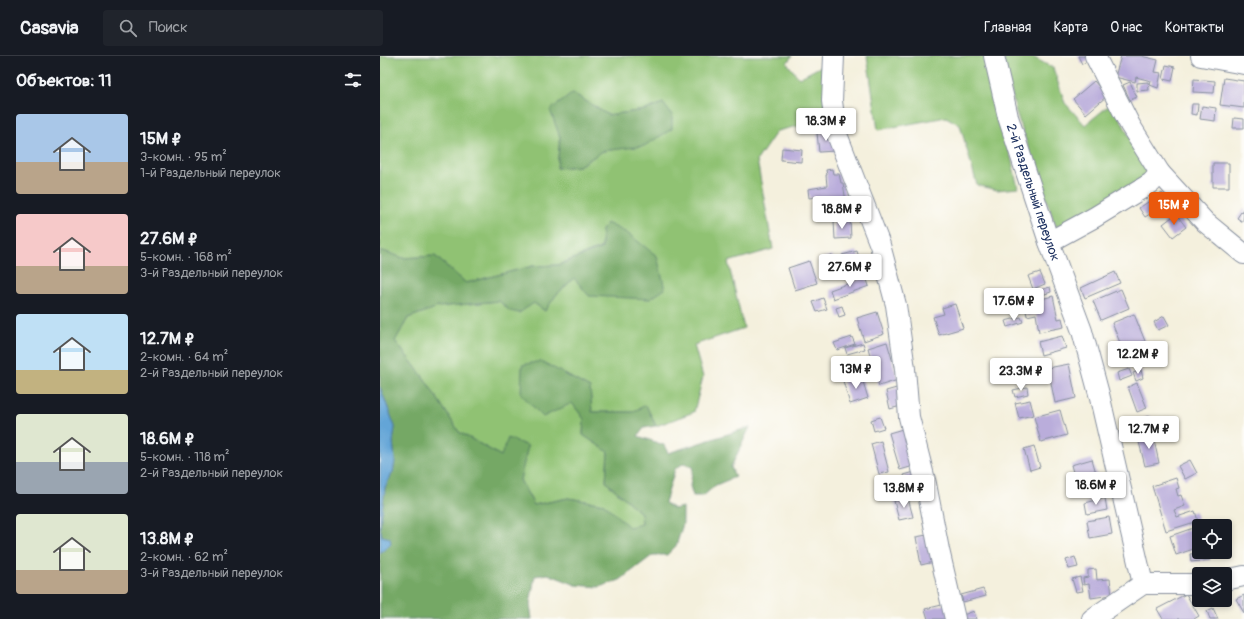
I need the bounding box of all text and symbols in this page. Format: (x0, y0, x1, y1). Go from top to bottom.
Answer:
search box (103, 10, 383, 46)
text: Casavia (20, 16, 79, 40)
icon: search (117, 17, 139, 39)
text: Поиск (149, 18, 188, 37)
text: Главная (984, 19, 1031, 36)
text: Карта (1053, 19, 1088, 36)
text: О нас (1110, 19, 1143, 36)
text: Контакты (1165, 19, 1224, 36)
icon: filters (342, 69, 364, 91)
text: Объектов: 11 (16, 70, 112, 91)
pin: 18.3M ₽ (789, 108, 863, 142)
text: 18.3M ₽ (805, 113, 847, 129)
street label: 2-й Раздельный переулок (1003, 122, 1063, 263)
text: 15M ₽ (140, 128, 182, 149)
icon: home (48, 130, 96, 178)
text: 3-комн. · 95 m² (140, 149, 227, 165)
text: 1-й Раздельный переулок (140, 165, 281, 181)
pin: 15M ₽ (1146, 192, 1202, 226)
pin: 18.8M ₽ (805, 196, 879, 230)
text: 15M ₽ (1158, 197, 1190, 213)
text: 18.8M ₽ (821, 201, 863, 217)
text: 27.6M ₽ (140, 228, 198, 249)
icon: home (48, 230, 96, 278)
text: 5-комн. · 168 m² (140, 249, 232, 265)
pin: 27.6M ₽ (813, 254, 887, 288)
text: 27.6M ₽ (828, 259, 872, 275)
text: 3-й Раздельный переулок (140, 265, 283, 281)
pin: 17.6M ₽ (977, 288, 1051, 322)
text: 17.6M ₽ (993, 293, 1035, 309)
text: 12.7M ₽ (140, 328, 195, 349)
icon: home (48, 330, 96, 378)
pin: 12.2M ₽ (1101, 341, 1175, 375)
text: 12.2M ₽ (1117, 346, 1159, 362)
text: 2-комн. · 64 m² (140, 349, 228, 365)
pin: 13M ₽ (828, 356, 884, 390)
pin: 23.3M ₽ (984, 358, 1058, 392)
text: 13M ₽ (840, 361, 872, 377)
text: 23.3M ₽ (999, 363, 1043, 379)
text: 2-й Раздельный переулок (140, 365, 283, 381)
pin: 12.7M ₽ (1112, 416, 1186, 450)
text: 12.7M ₽ (1128, 421, 1170, 437)
text: 18.6M ₽ (140, 428, 195, 449)
icon: home (48, 430, 96, 478)
text: 5-комн. · 118 m² (140, 449, 230, 465)
text: 2-й Раздельный переулок (140, 465, 283, 481)
pin: 18.6M ₽ (1059, 472, 1133, 506)
pin: 13.8M ₽ (867, 475, 941, 509)
text: 18.6M ₽ (1075, 477, 1117, 493)
text: 13.8M ₽ (883, 480, 925, 496)
map controls (1192, 519, 1232, 607)
button: locate (1192, 519, 1232, 559)
text: 13.8M ₽ (140, 528, 195, 549)
icon: home (48, 530, 96, 578)
text: 2-комн. · 62 m² (140, 549, 228, 565)
text: 3-й Раздельный переулок (140, 565, 283, 581)
button: layers (1192, 567, 1232, 607)

